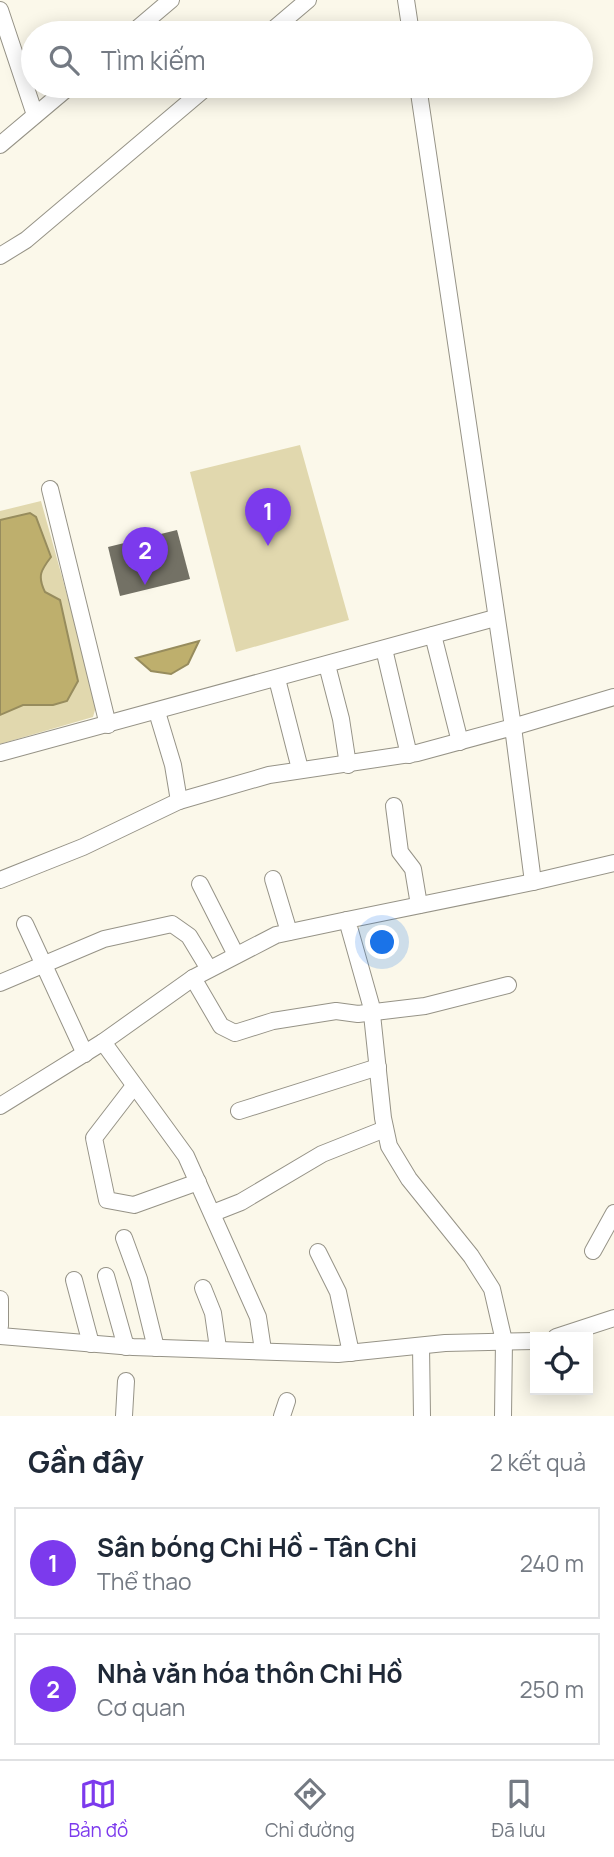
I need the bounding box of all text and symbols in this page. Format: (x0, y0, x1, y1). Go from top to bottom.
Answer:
search box (21, 21, 593, 98)
icon: search (45, 41, 83, 79)
text: Tìm kiếm (101, 42, 206, 78)
pin: 1 (245, 488, 291, 546)
pin: 2 (122, 527, 168, 585)
your location (365, 925, 399, 959)
map controls (530, 1332, 593, 1395)
button: locate (530, 1332, 593, 1395)
text: Gần đây (28, 1441, 144, 1482)
text: 2 kết quả (490, 1446, 586, 1478)
text: Sân bóng Chi Hồ - Tân Chi (97, 1529, 417, 1565)
text: 1 (48, 1547, 58, 1579)
text: 240 m (520, 1547, 584, 1579)
text: Thể thao (97, 1565, 192, 1597)
text: Nhà văn hóa thôn Chi Hồ (97, 1655, 403, 1691)
text: 2 (46, 1673, 60, 1705)
text: 250 m (519, 1673, 584, 1705)
text: Cơ quan (97, 1691, 185, 1723)
tab: Bản đồ (68, 1775, 128, 1843)
tab: Chỉ đường (265, 1775, 355, 1843)
tab: Đã lưu (492, 1775, 546, 1843)

